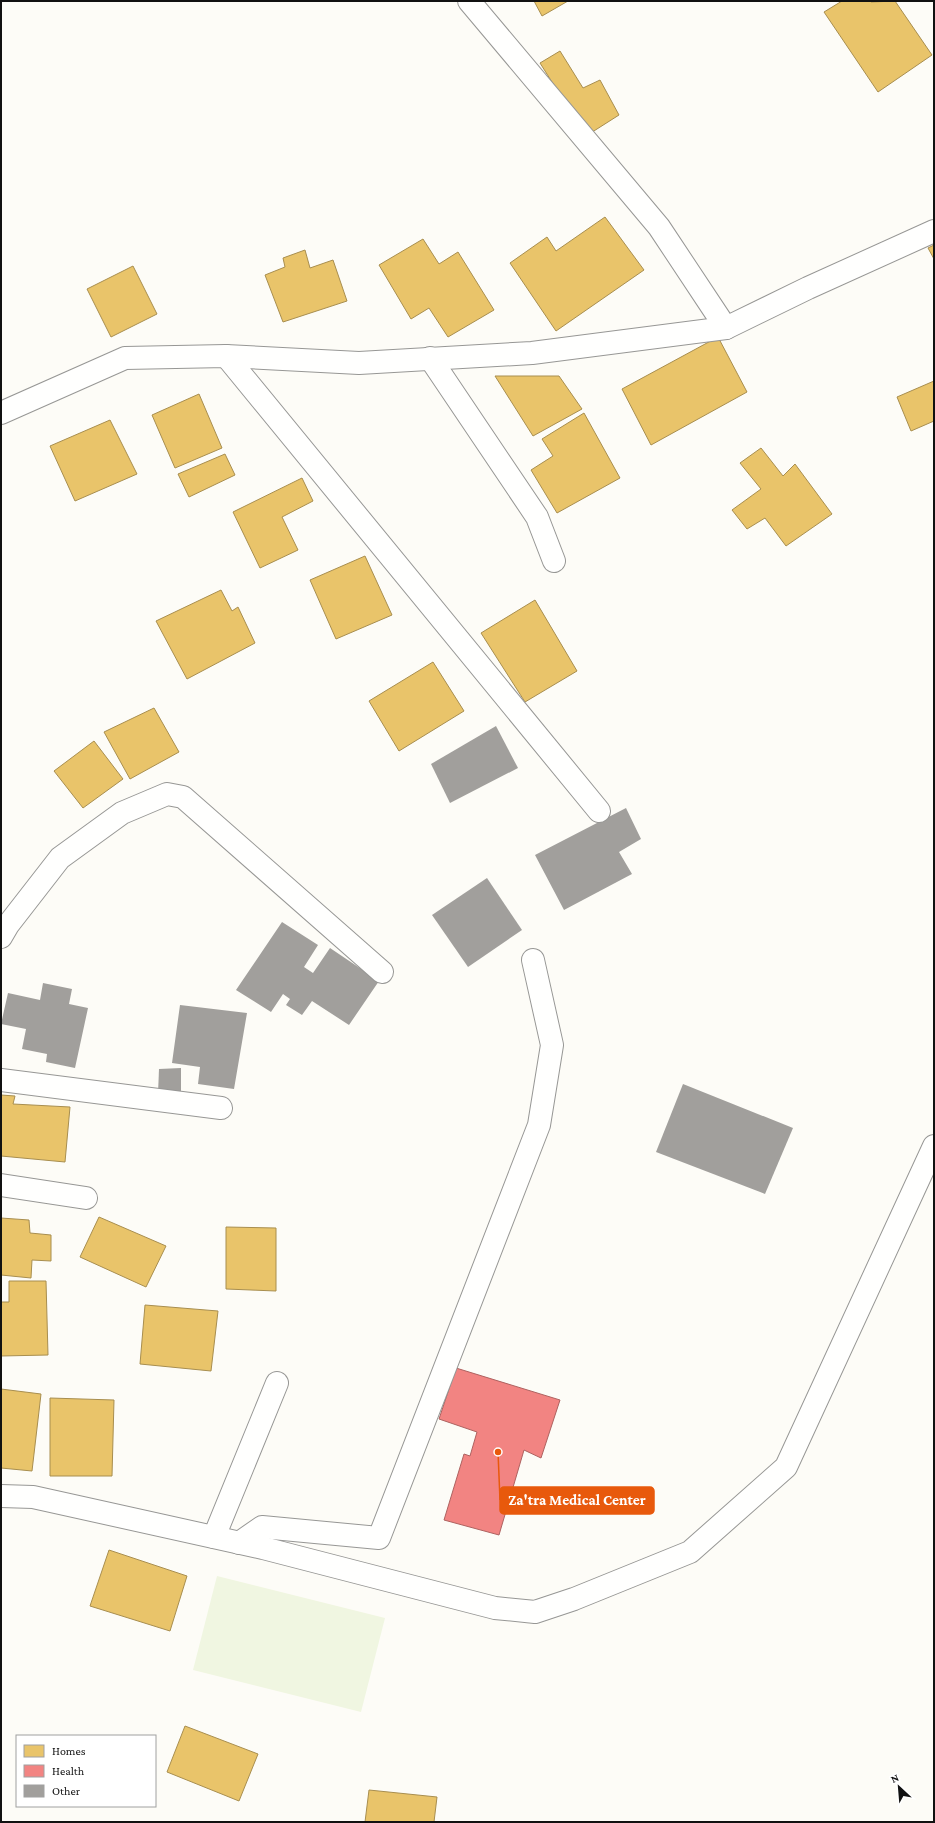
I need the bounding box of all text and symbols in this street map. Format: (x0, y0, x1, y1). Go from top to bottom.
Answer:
callout: Za'tra Medical Center (500, 1487, 654, 1514)
text: Za'tra Medical Center (508, 1492, 646, 1508)
legend (16, 1735, 156, 1807)
text: Homes (52, 1744, 86, 1758)
text: Health (52, 1764, 85, 1778)
north arrow (879, 1767, 919, 1807)
text: N (889, 1771, 901, 1785)
text: Other (52, 1784, 81, 1798)

